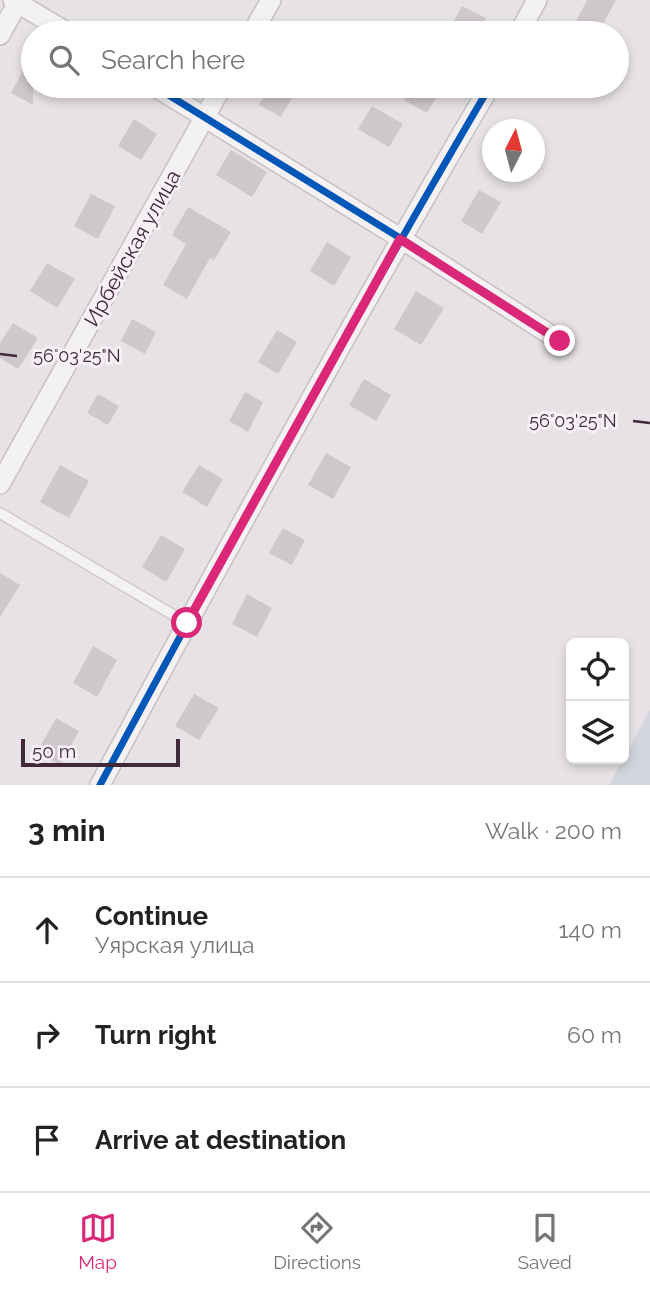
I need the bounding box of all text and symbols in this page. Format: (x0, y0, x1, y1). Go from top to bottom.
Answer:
search box (21, 21, 629, 98)
icon: search (45, 41, 83, 79)
text: Search here (101, 45, 245, 75)
north arrow (482, 119, 545, 182)
street label: Ирбейская улица (79, 165, 185, 331)
route end (544, 325, 575, 356)
text: 56°03'25"N (33, 345, 121, 366)
text: 56°03'25"N (529, 410, 617, 431)
route start (171, 607, 202, 638)
map controls (566, 638, 629, 764)
button: locate (566, 638, 629, 701)
button: layers (566, 701, 629, 764)
scale bar (21, 736, 180, 768)
text: 50 m (32, 740, 76, 762)
text: 3 min (28, 813, 106, 848)
text: Walk · 200 m (485, 817, 622, 844)
text: Continue (95, 901, 208, 931)
icon: ahead (28, 911, 66, 949)
text: 140 m (559, 916, 622, 943)
text: Уярская улица (95, 931, 255, 958)
icon: right (28, 1016, 66, 1054)
text: Turn right (95, 1020, 216, 1050)
text: 60 m (567, 1021, 622, 1048)
icon: arrive (28, 1121, 66, 1159)
text: Arrive at destination (95, 1125, 346, 1155)
tab: Map (78, 1209, 117, 1273)
tab: Directions (273, 1209, 361, 1273)
tab: Saved (517, 1209, 572, 1273)

